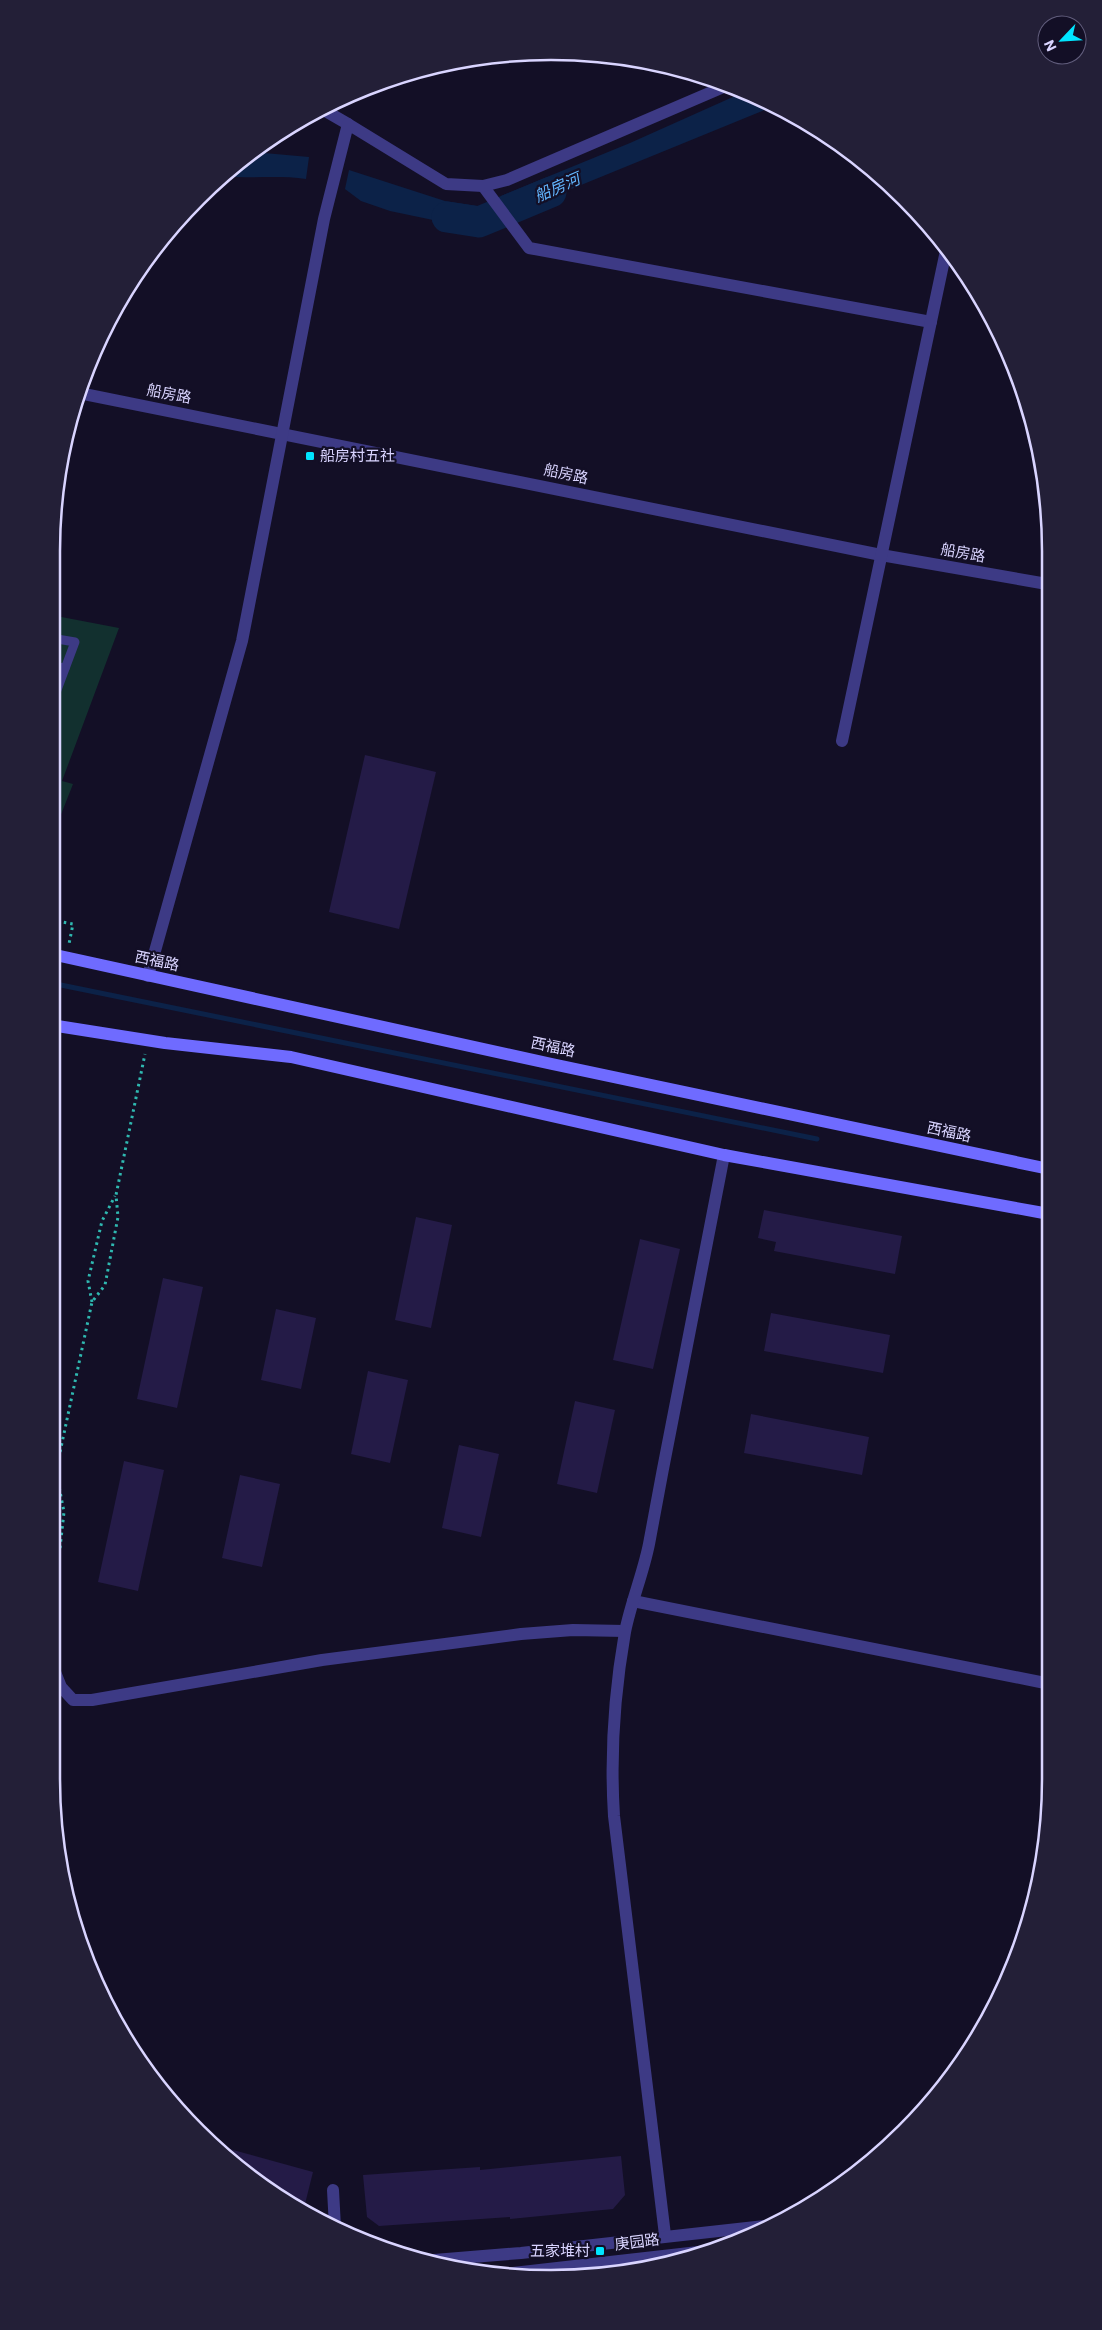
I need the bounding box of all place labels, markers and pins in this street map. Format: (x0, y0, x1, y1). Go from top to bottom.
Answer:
place label: 船房村五社 (320, 446, 395, 464)
marker: 船房村五社 (304, 450, 316, 462)
place label: 五家堆村 (530, 2241, 590, 2259)
marker: 五家堆村 (594, 2245, 606, 2257)

